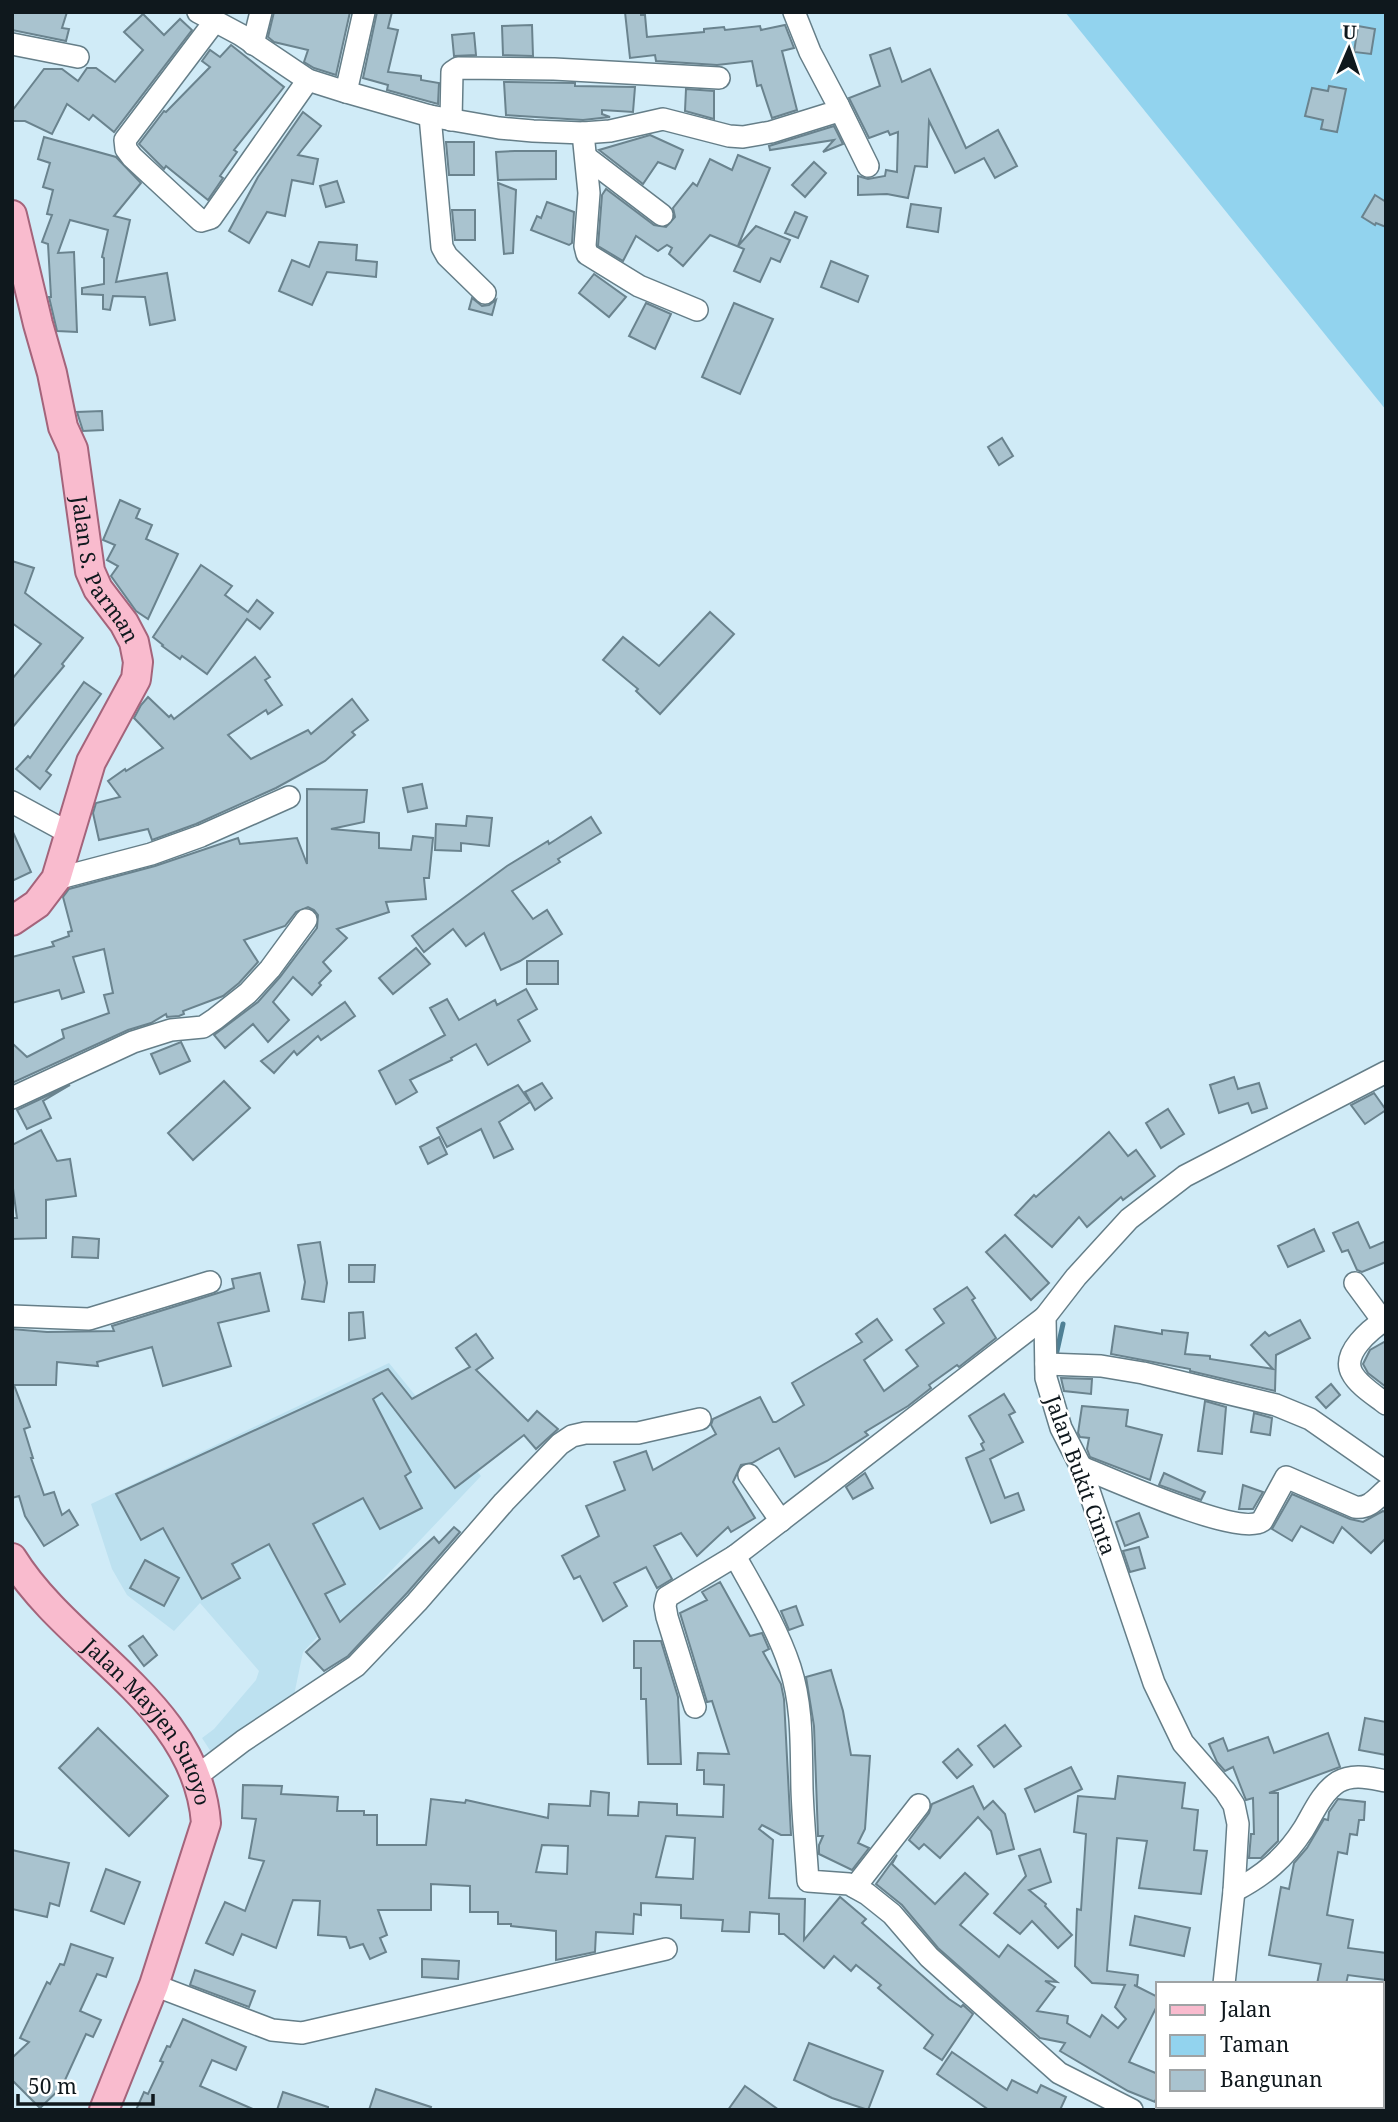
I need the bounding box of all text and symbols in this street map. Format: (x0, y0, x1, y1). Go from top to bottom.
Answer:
north arrow (1314, 14, 1384, 84)
text: U (1342, 19, 1357, 45)
street label: Jalan S. Parman (66, 493, 146, 647)
street label: Jalan Bukit Cinta (1039, 1390, 1123, 1559)
street label: Jalan Mayjen Sutoyo (76, 1631, 217, 1808)
legend (1156, 1982, 1384, 2108)
text: Jalan (1219, 1995, 1271, 2023)
text: Taman (1220, 2030, 1289, 2058)
scale bar (18, 2062, 152, 2106)
text: Bangunan (1220, 2065, 1323, 2093)
text: 50 m (28, 2072, 77, 2100)

